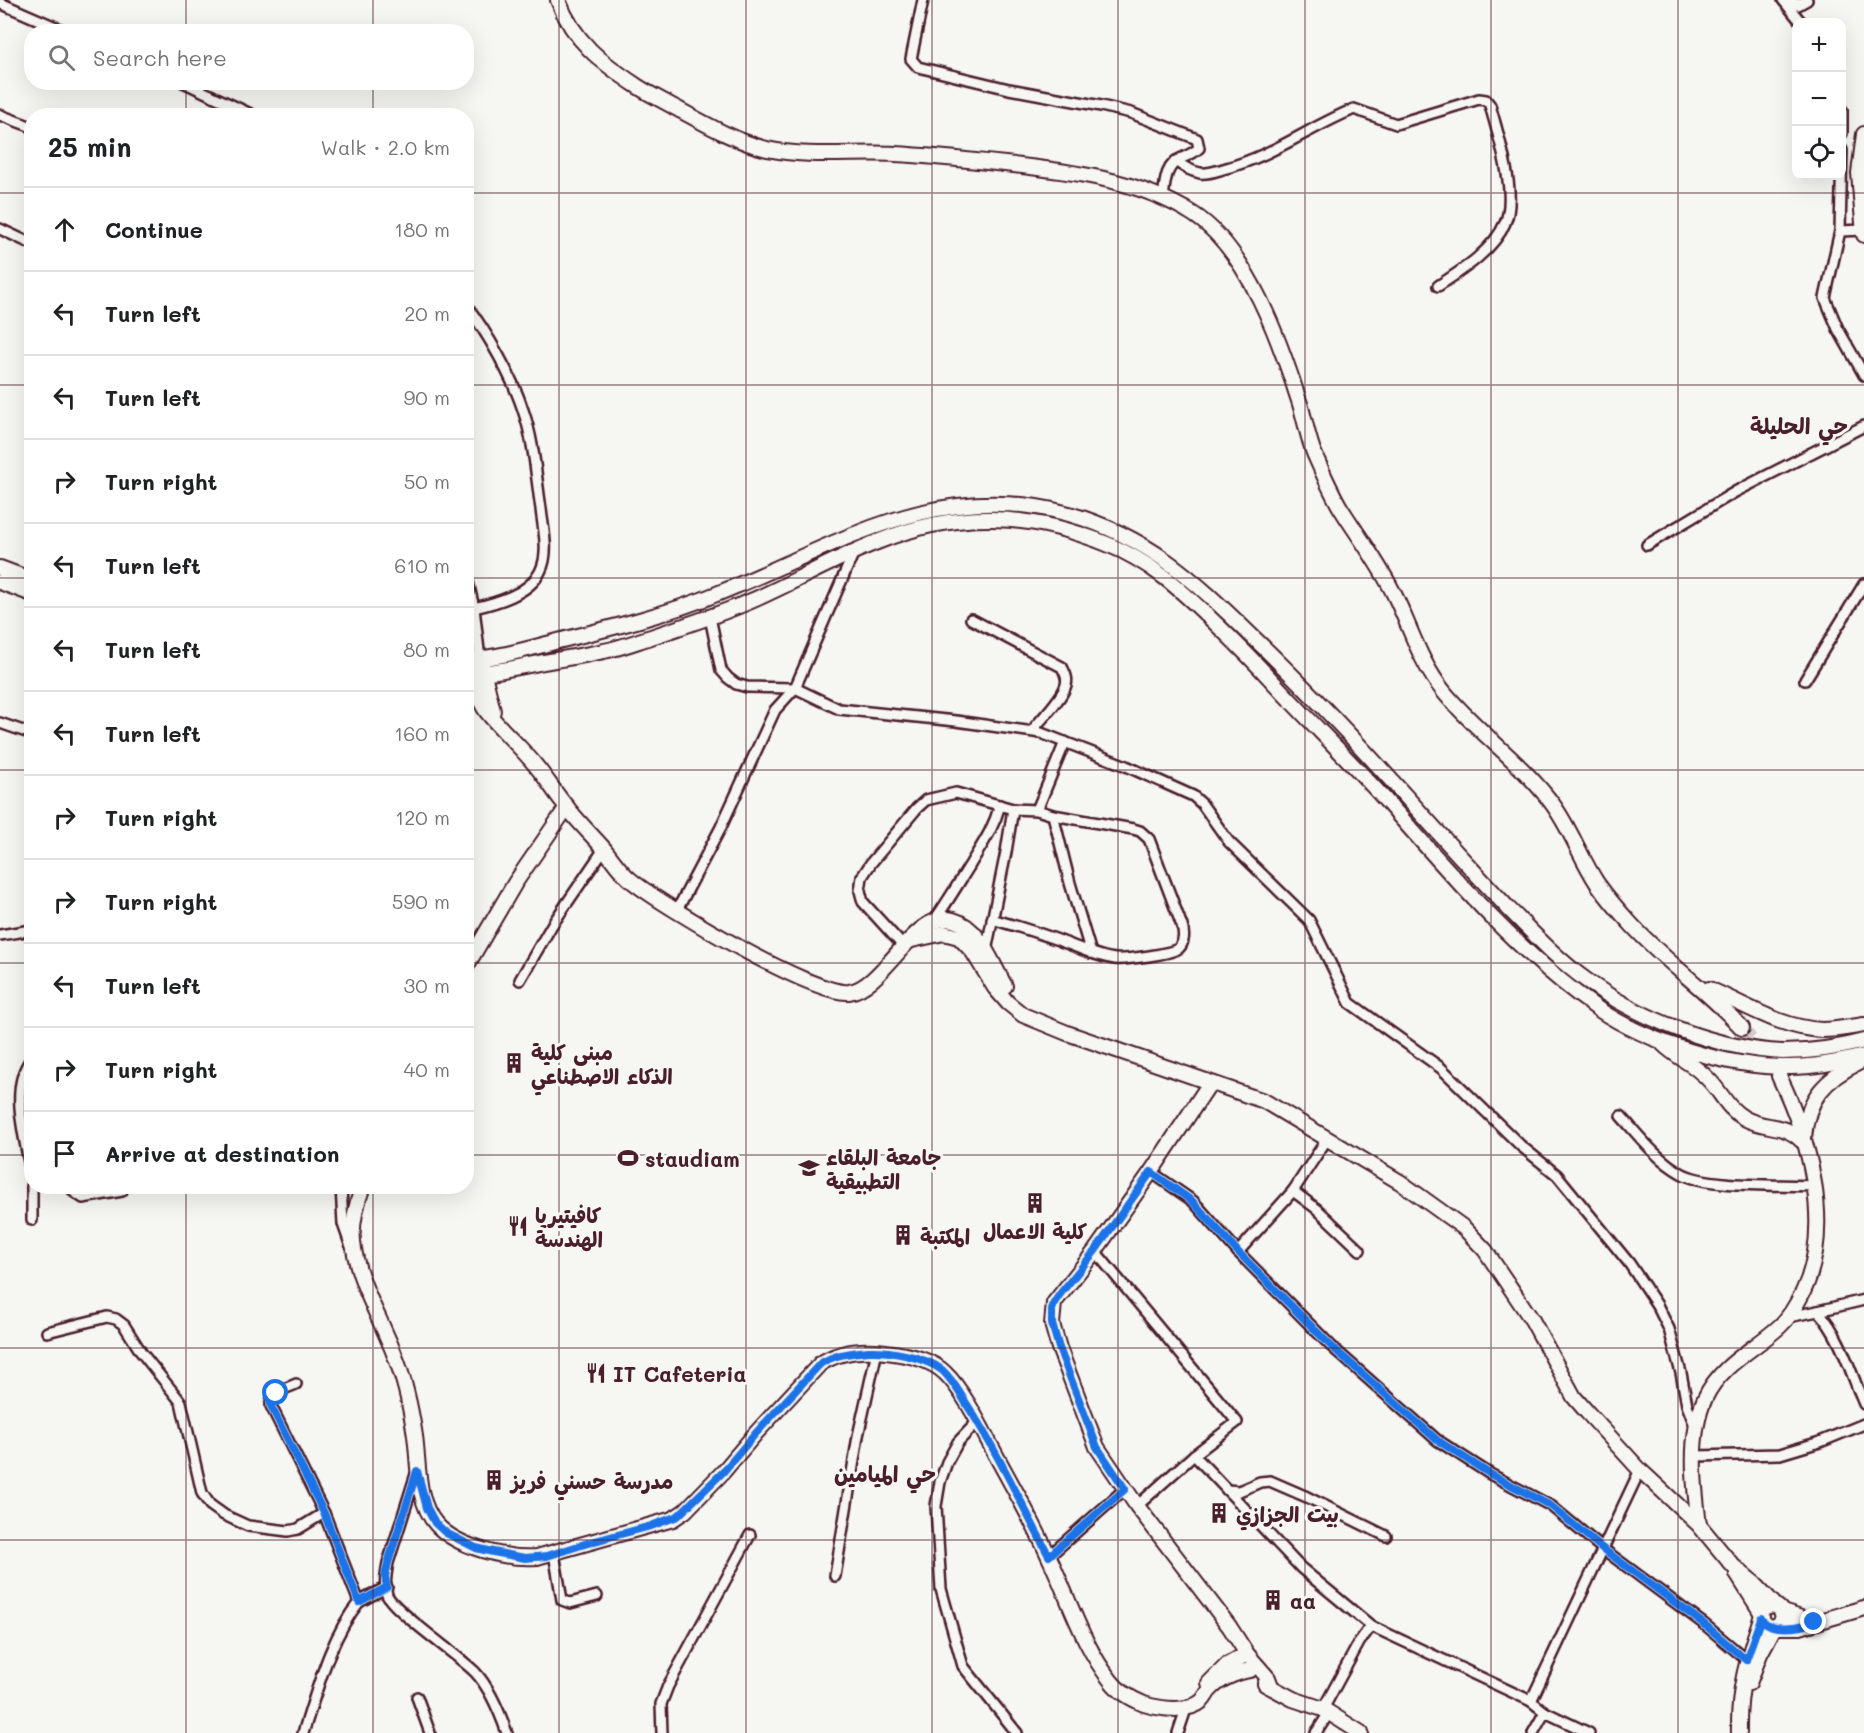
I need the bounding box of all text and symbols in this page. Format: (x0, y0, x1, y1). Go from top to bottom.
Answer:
map controls (1792, 18, 1846, 180)
button: + (1792, 18, 1846, 72)
search box (24, 24, 474, 90)
icon: search (45, 41, 78, 74)
text: Search here (93, 43, 227, 72)
button: − (1792, 72, 1846, 126)
button: locate (1792, 126, 1846, 180)
text: 25 min (48, 130, 131, 164)
text: Walk · 2.0 km (320, 134, 450, 160)
icon: ahead (48, 213, 81, 246)
text: Continue (105, 215, 203, 244)
text: 180 m (394, 216, 450, 242)
icon: left (48, 297, 81, 330)
text: Turn left (105, 299, 201, 328)
text: 20 m (404, 300, 450, 326)
icon: left (48, 381, 81, 414)
text: Turn left (105, 383, 201, 412)
text: 90 m (404, 384, 450, 410)
district label: حي الحليلة (1750, 411, 1848, 446)
icon: right (48, 465, 81, 498)
text: Turn right (105, 467, 217, 496)
text: 50 m (404, 468, 450, 494)
icon: left (48, 549, 81, 582)
text: Turn left (105, 551, 201, 580)
text: 610 m (394, 552, 450, 578)
icon: left (48, 633, 81, 666)
text: Turn left (105, 635, 201, 664)
text: 80 m (403, 636, 450, 662)
icon: left (48, 717, 81, 750)
text: Turn left (105, 719, 201, 748)
text: 160 m (394, 720, 450, 746)
icon: right (48, 801, 81, 834)
text: Turn right (105, 803, 217, 832)
text: 120 m (395, 804, 450, 830)
icon: right (48, 885, 81, 918)
text: Turn right (105, 887, 217, 916)
text: 590 m (392, 888, 450, 914)
icon: left (48, 969, 81, 1002)
text: Turn left (105, 971, 201, 1000)
text: 30 m (404, 972, 450, 998)
place label: مبنى كلية الذكاء الاصطناعي (531, 1038, 673, 1096)
building icon: مبنى كلية الذكاء الاصطناعي (502, 1051, 526, 1075)
icon: right (48, 1053, 81, 1086)
text: Turn right (105, 1055, 217, 1084)
text: 40 m (404, 1056, 450, 1082)
icon: arrive (48, 1137, 81, 1170)
text: Arrive at destination (105, 1139, 340, 1168)
place label: جامعة البلقاء التطبيقية (826, 1143, 941, 1195)
place label: staudiam (645, 1145, 740, 1172)
sports icon: staudiam (616, 1146, 640, 1170)
school or university icon: جامعة البلقاء التطبيقية (797, 1156, 821, 1180)
building icon: كلية الاعمال (1023, 1191, 1047, 1215)
place label: كافيتيريا الهندسة (535, 1201, 603, 1252)
restaurant icon: كافيتيريا الهندسة (506, 1214, 530, 1238)
place label: كلية الاعمال (983, 1217, 1088, 1245)
place label: المكتبة (920, 1222, 970, 1250)
building icon: المكتبة (891, 1223, 915, 1247)
place label: IT Cafeteria (613, 1360, 747, 1387)
restaurant icon: IT Cafeteria (584, 1361, 608, 1385)
route start (262, 1379, 288, 1405)
district label: حي الميامين (834, 1459, 936, 1494)
place label: مدرسة حسني فريز (509, 1467, 673, 1501)
building icon: مدرسة حسني فريز (482, 1468, 506, 1492)
place label: بيت الجزازي (1236, 1500, 1339, 1531)
building icon: بيت الجزازي (1207, 1501, 1231, 1525)
place label: aa (1290, 1587, 1316, 1614)
building icon: aa (1261, 1588, 1285, 1612)
route end (1800, 1608, 1826, 1634)

